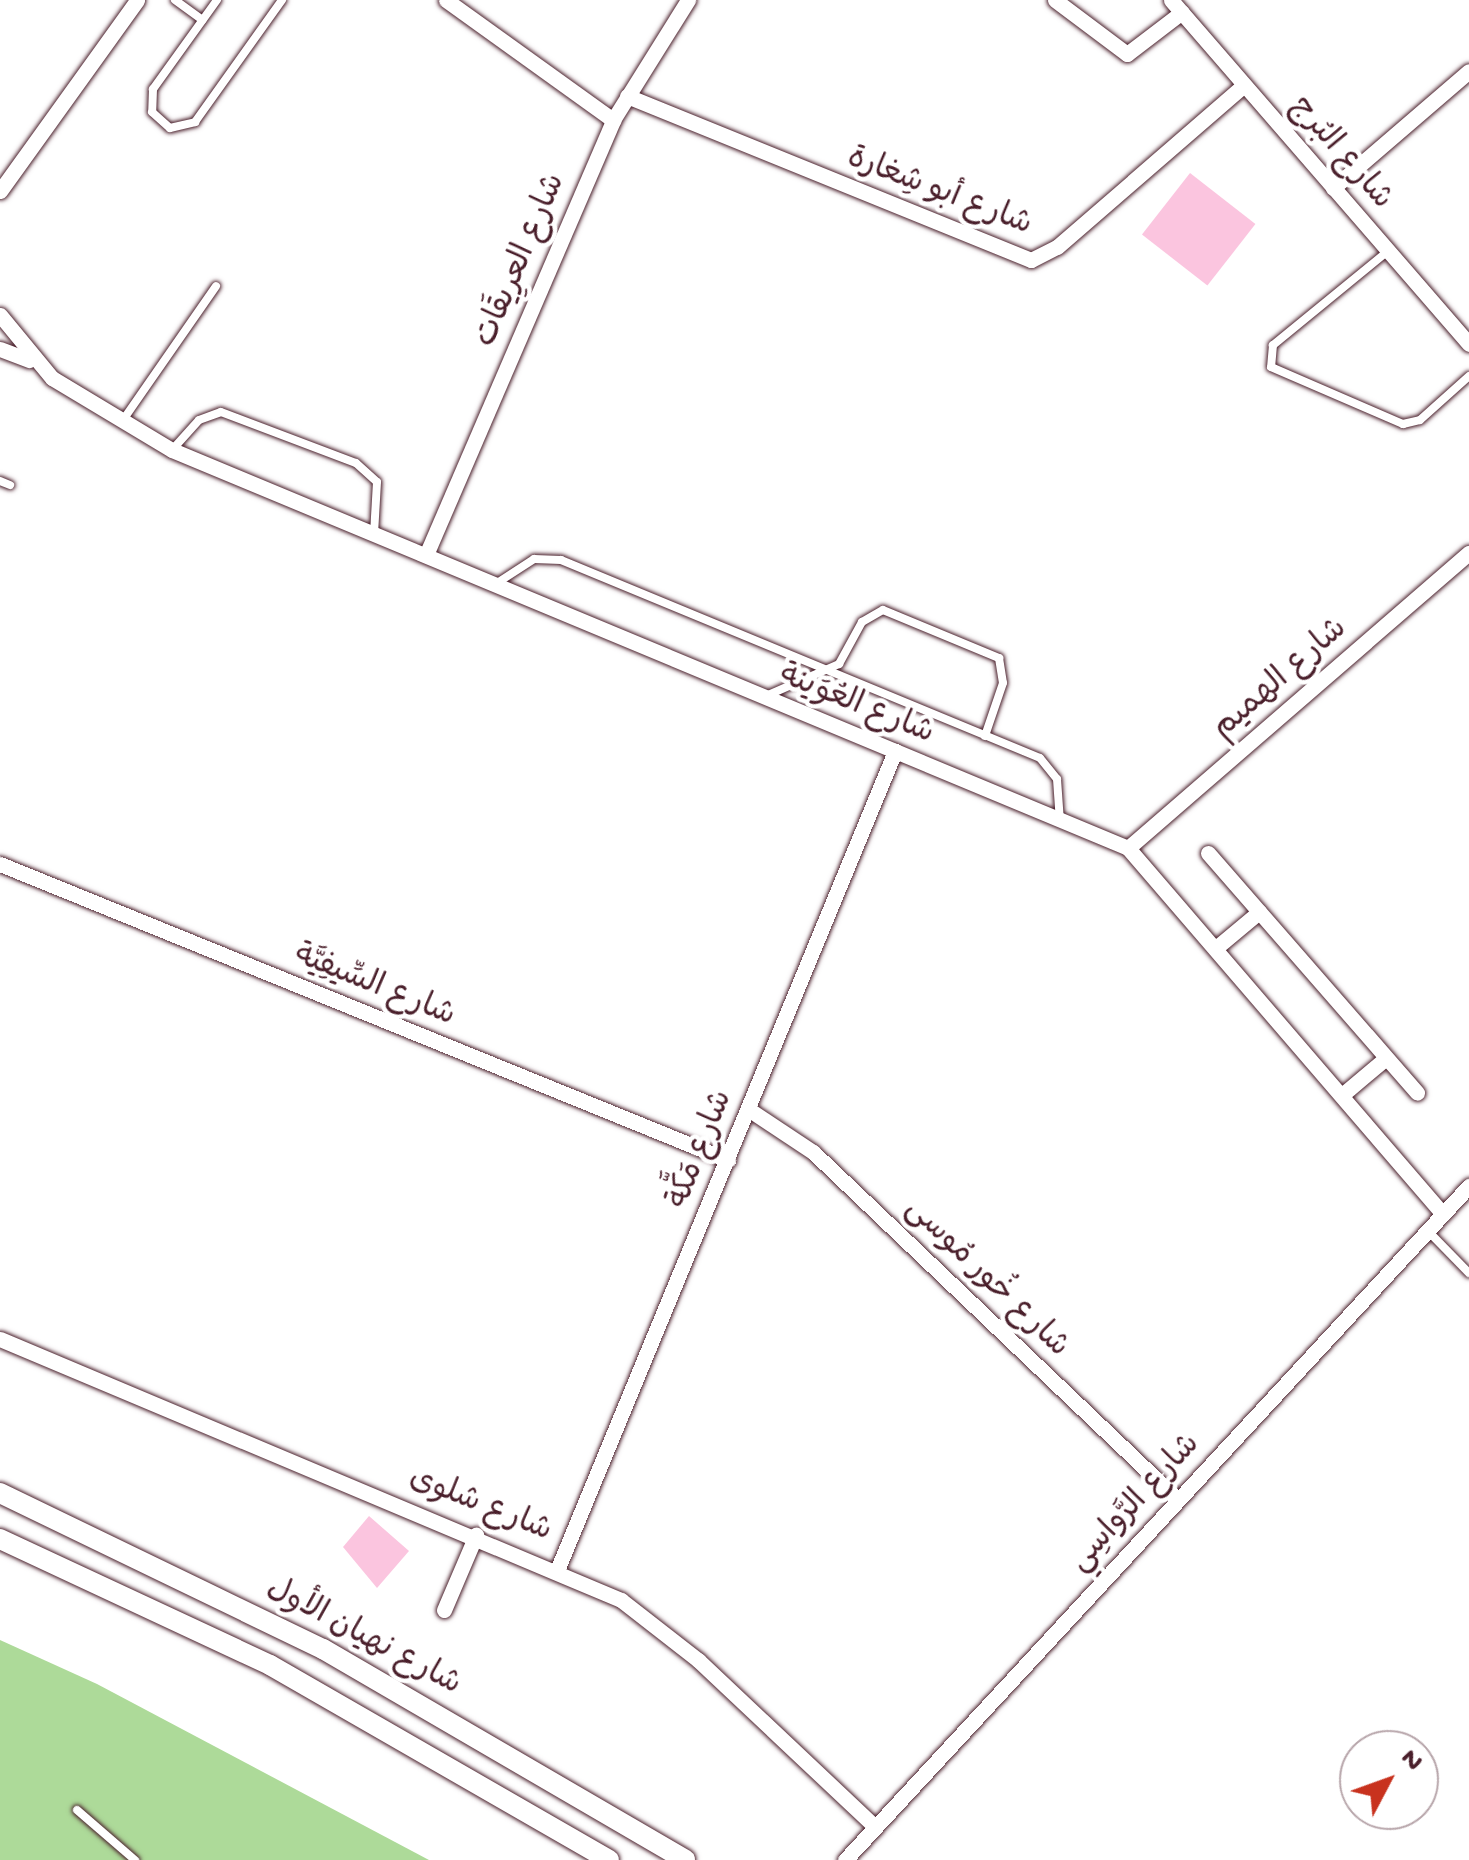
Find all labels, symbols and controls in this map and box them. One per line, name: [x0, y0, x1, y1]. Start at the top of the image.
street label: شارع البُرج: [1280, 89, 1400, 219]
street label: شارع أبو شِغارة: [841, 140, 1037, 246]
street label: شارع العرِيقَات: [468, 169, 576, 353]
street label: شارع الهميم: [1206, 611, 1356, 749]
street label: شارع العُوَينة: [773, 658, 939, 754]
street label: شارع السِّيفِيَّة: [288, 937, 460, 1037]
street label: شارع مَكَّة: [661, 1085, 743, 1215]
street label: شارع خُور مُوسى: [896, 1191, 1076, 1367]
street label: شارع الرَّواسِي: [1062, 1427, 1210, 1581]
street label: شارع شلوى: [403, 1460, 557, 1552]
street label: شارع نهيان الأول: [259, 1571, 467, 1705]
north arrow: [1339, 1730, 1439, 1830]
text: N: [1392, 1744, 1429, 1779]

